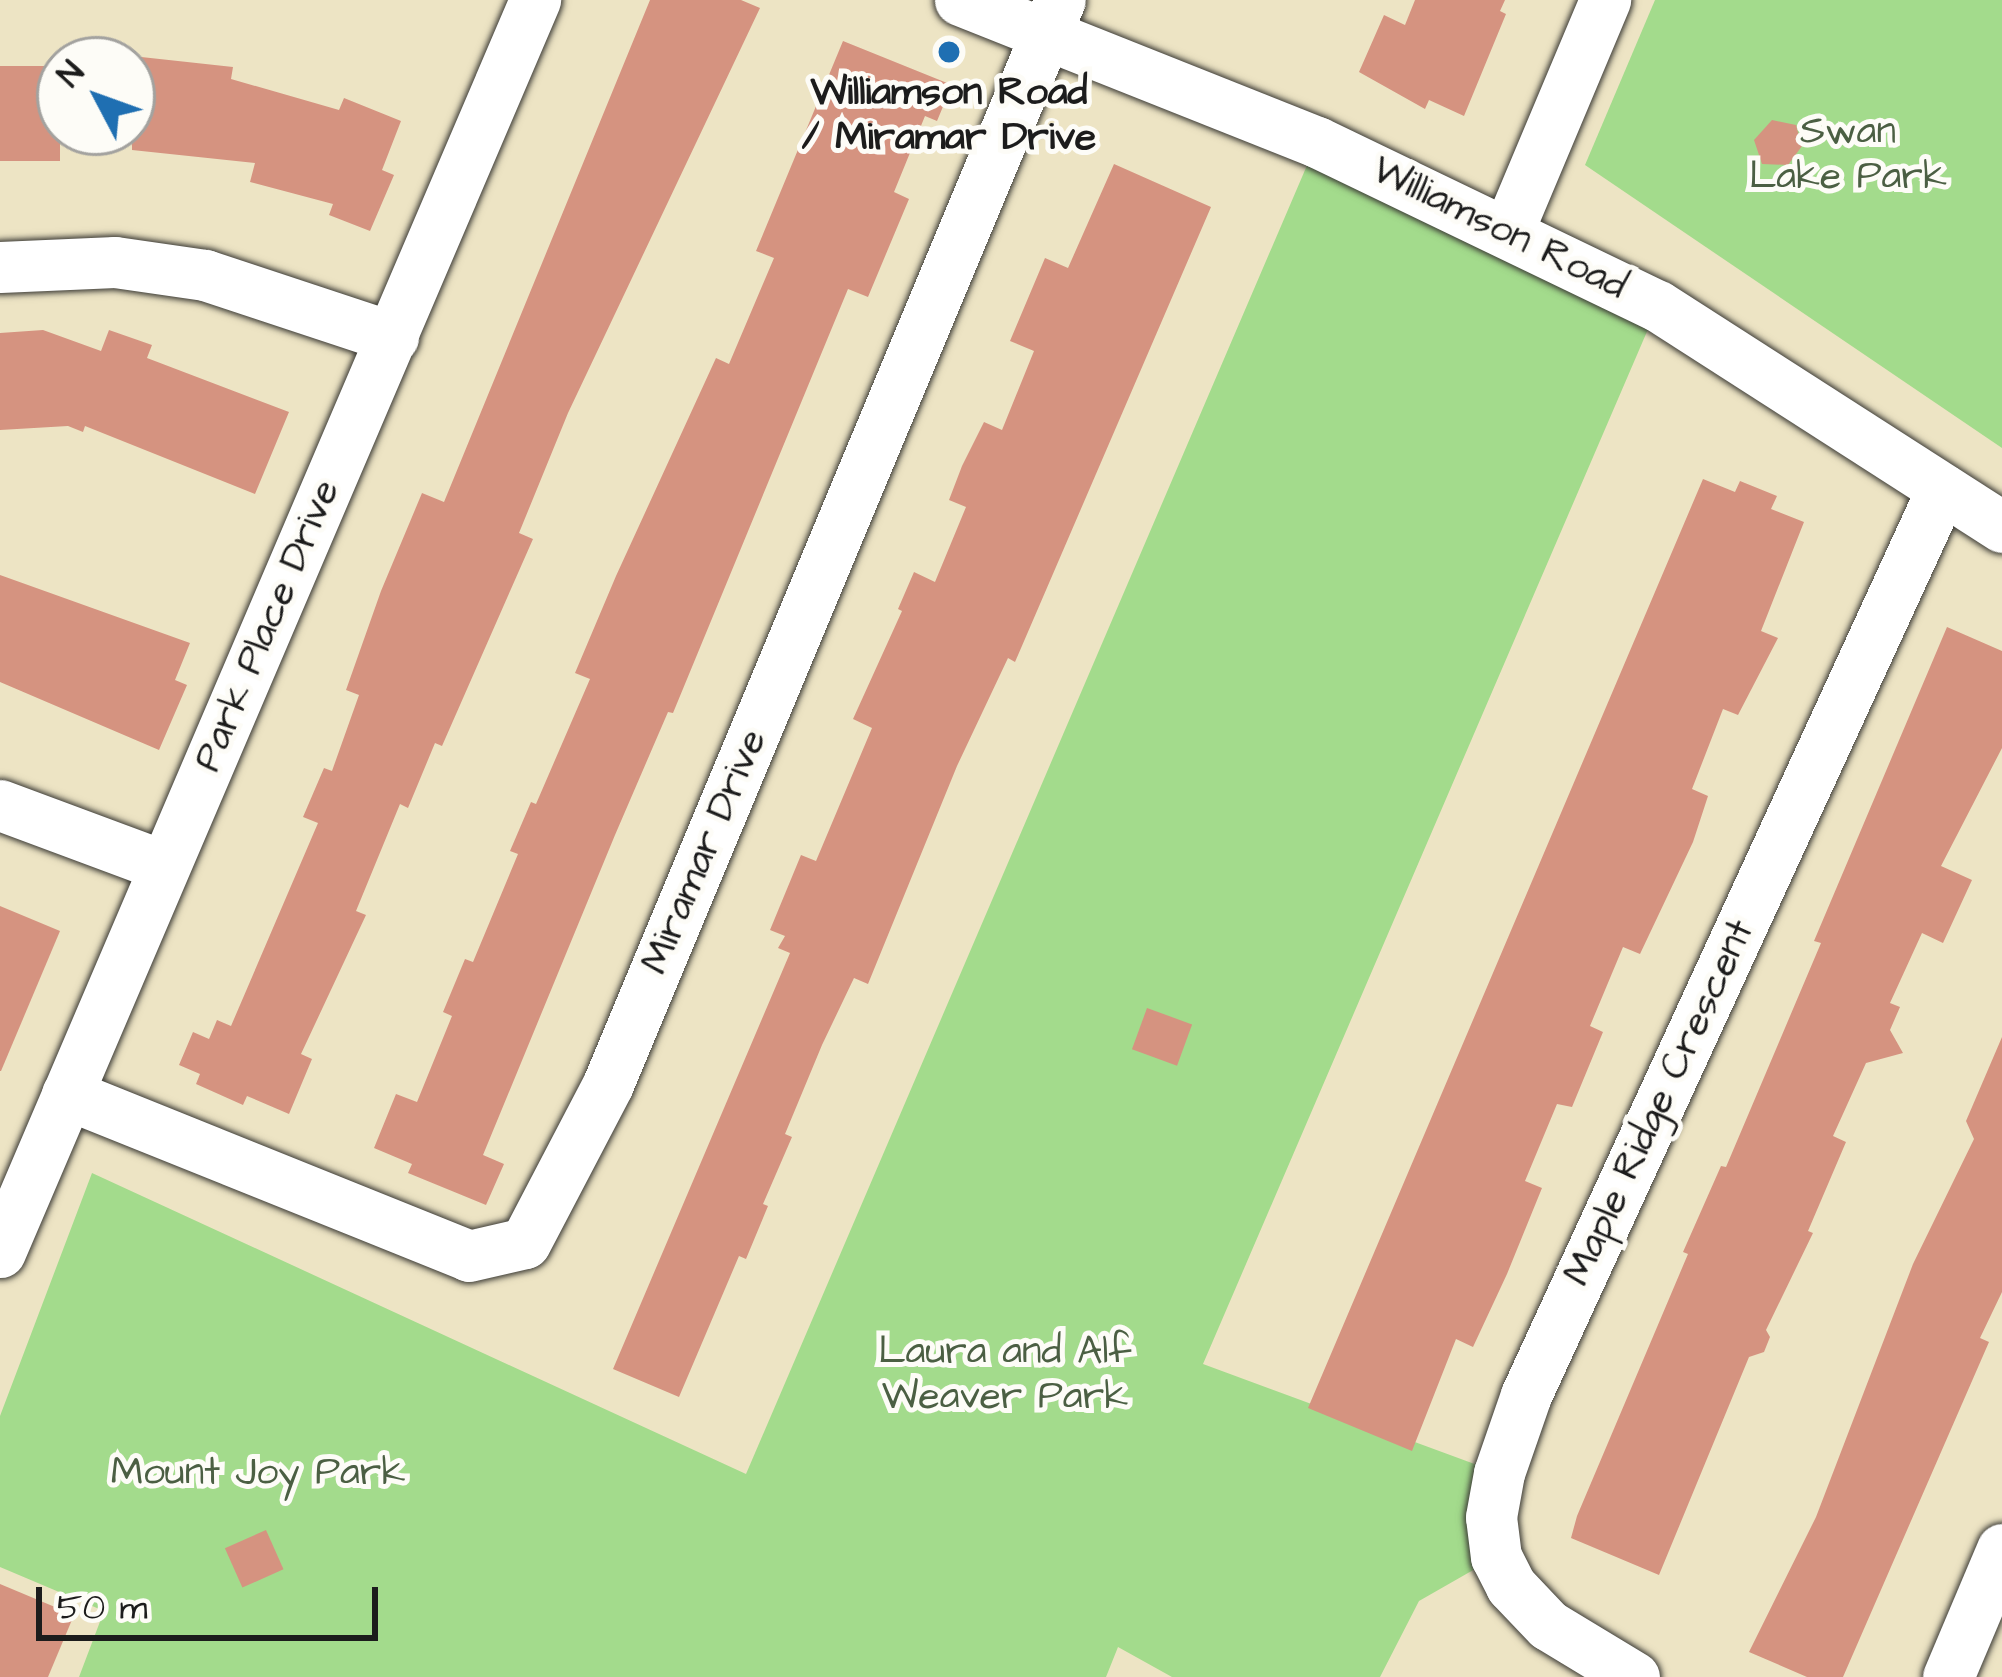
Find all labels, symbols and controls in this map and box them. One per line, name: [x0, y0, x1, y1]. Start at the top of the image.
north arrow: [36, 36, 156, 156]
marker: Williamson Road / Miramar Drive: [936, 39, 962, 65]
text: N: [47, 51, 95, 97]
place label: Williamson Road / Miramar Drive: [802, 71, 1096, 162]
park label: Swan Lake Park: [1749, 110, 1947, 201]
street label: Williamson Road: [1364, 147, 1634, 311]
street label: Park Place Drive: [185, 473, 351, 779]
street label: Miramar Drive: [632, 723, 778, 981]
street label: Maple Ridge Crescent: [1555, 913, 1765, 1293]
park label: Laura and Alf Weaver Park: [879, 1330, 1131, 1421]
park label: Mount Joy Park: [111, 1450, 405, 1496]
scale bar: [42, 1563, 384, 1637]
text: 50 m: [57, 1582, 148, 1633]

